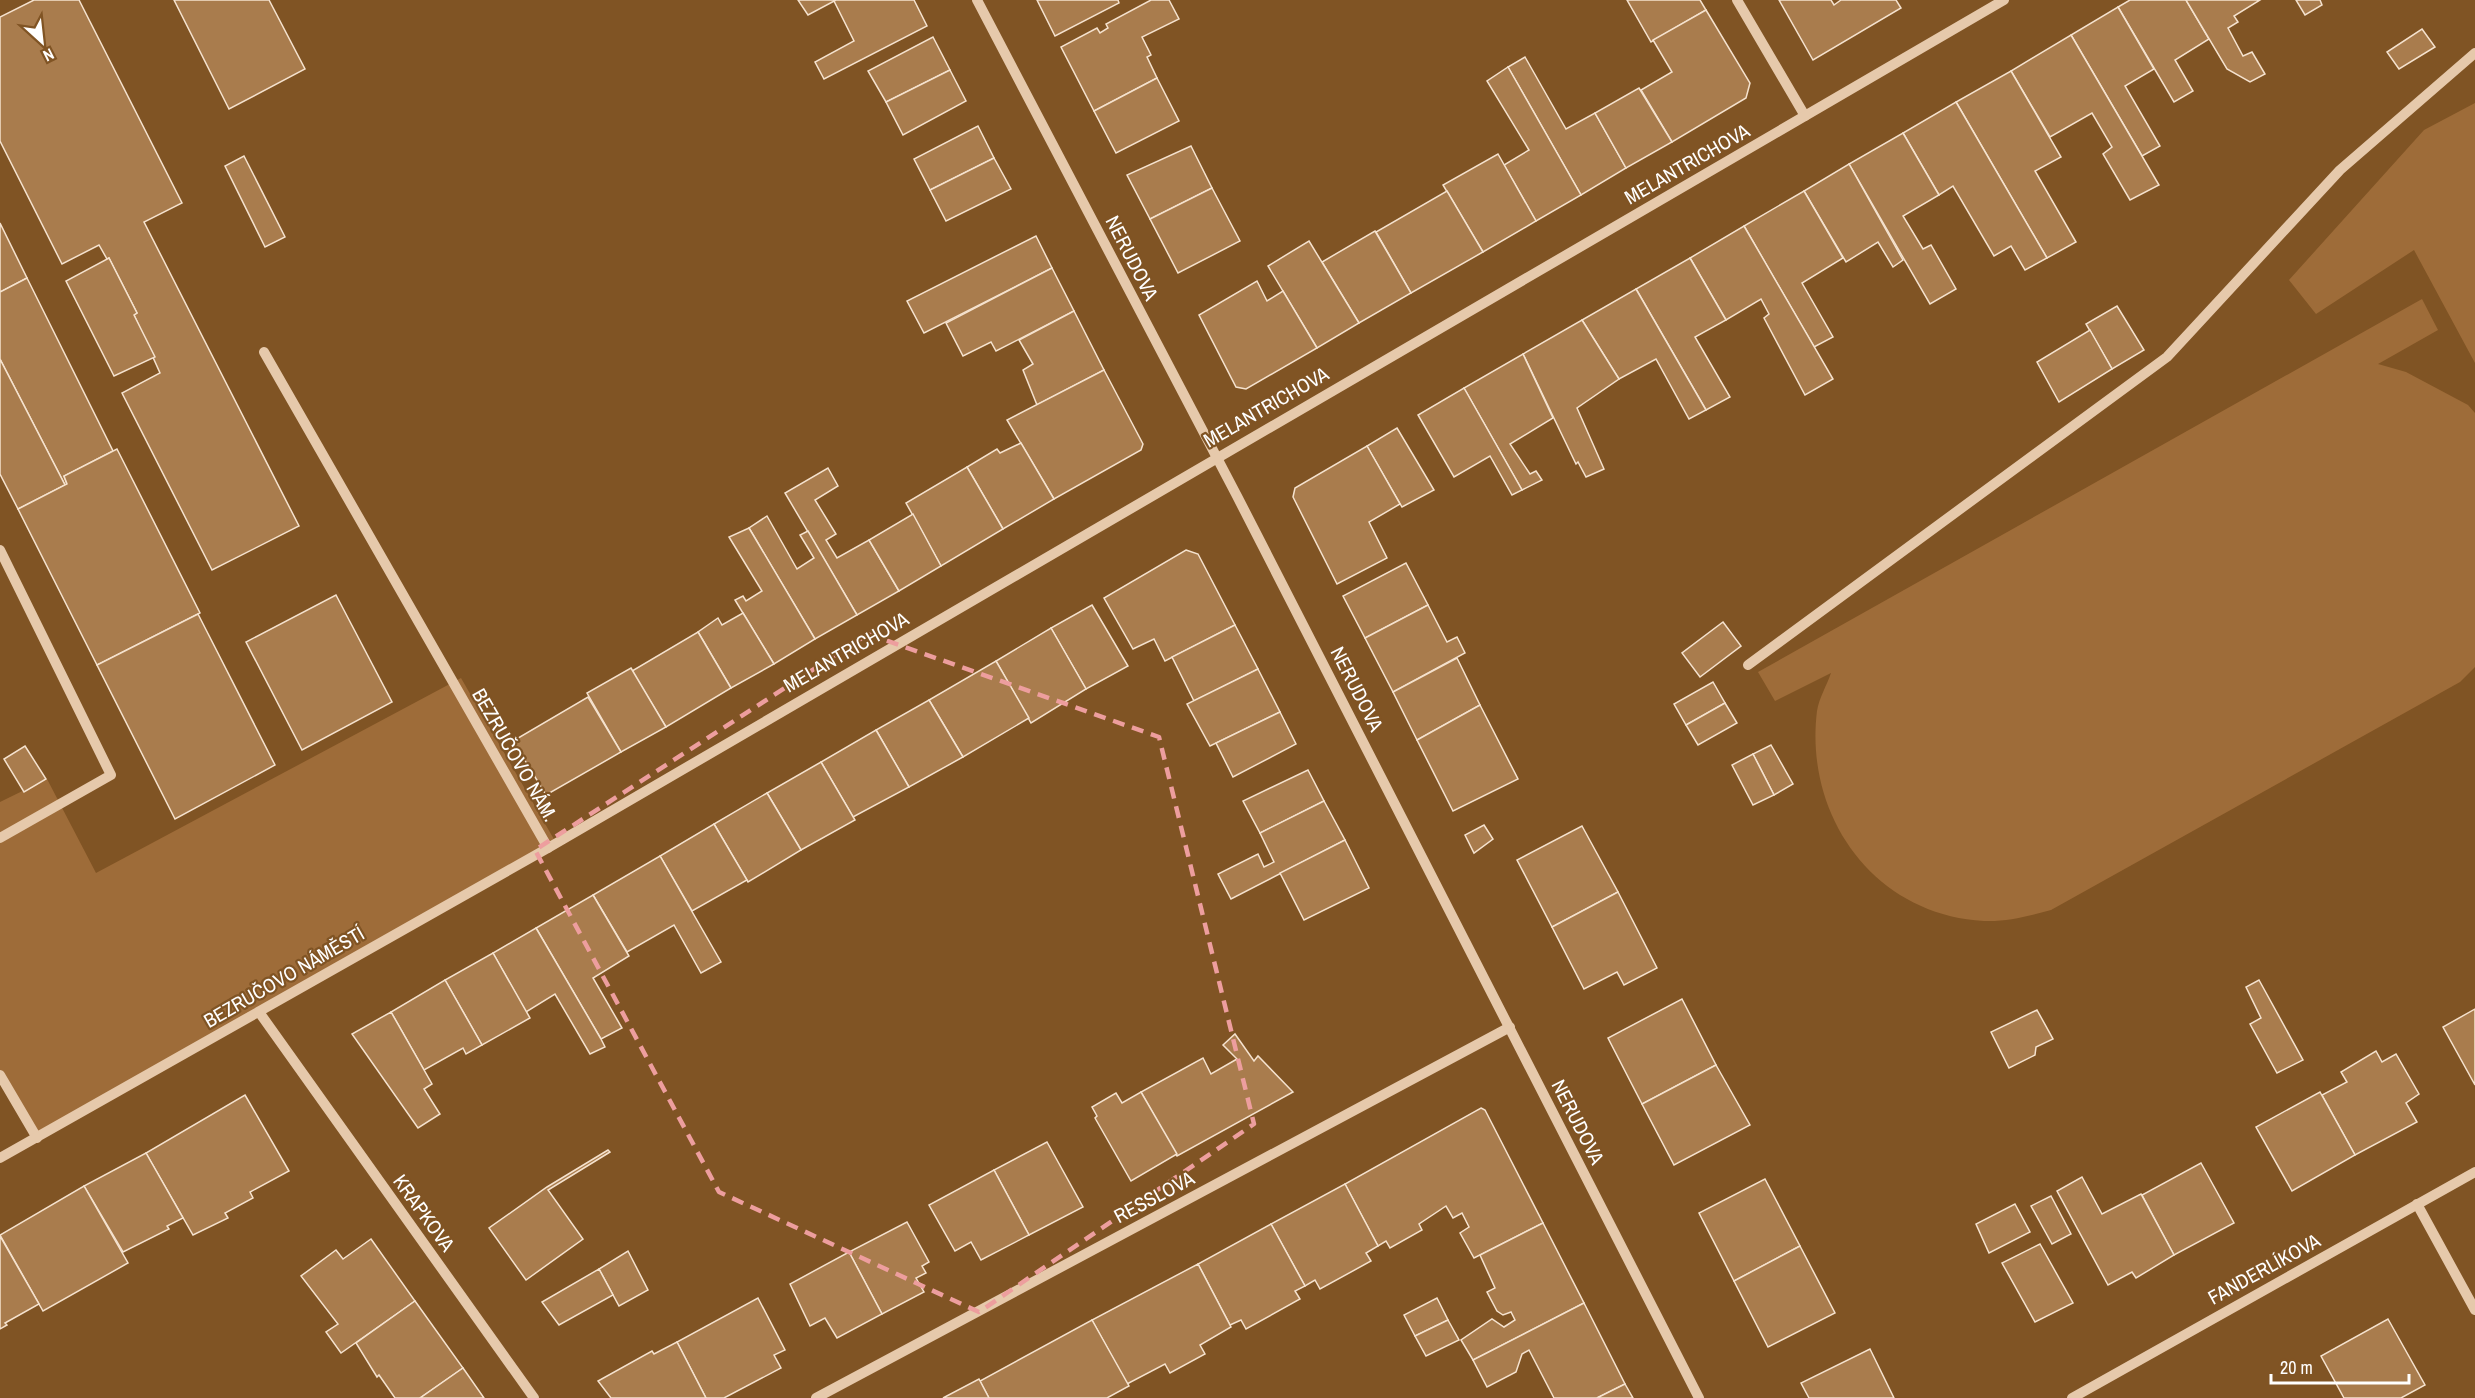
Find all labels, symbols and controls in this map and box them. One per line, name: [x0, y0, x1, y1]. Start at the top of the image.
north arrow: [12, 12, 72, 72]
text: N: [40, 43, 58, 67]
street label: MELANTRICHOVA: [1619, 117, 1754, 210]
street label: NERUDOVA: [1100, 211, 1165, 305]
street label: MELANTRICHOVA: [1198, 360, 1333, 453]
street label: MELANTRICHOVA: [778, 605, 913, 698]
street label: NERUDOVA: [1325, 642, 1390, 736]
street label: BEZRUČOVO NÁM.: [466, 683, 564, 826]
street label: BEZRUČOVO NÁMĚSTÍ: [198, 919, 369, 1034]
street label: NERUDOVA: [1546, 1075, 1611, 1169]
street label: RESSLOVA: [1109, 1164, 1199, 1229]
street label: KRAPKOVA: [387, 1169, 462, 1257]
street label: FANDERLÍKOVA: [2203, 1227, 2325, 1311]
scale bar: [2271, 1347, 2409, 1385]
text: 20 m: [2280, 1355, 2313, 1380]

